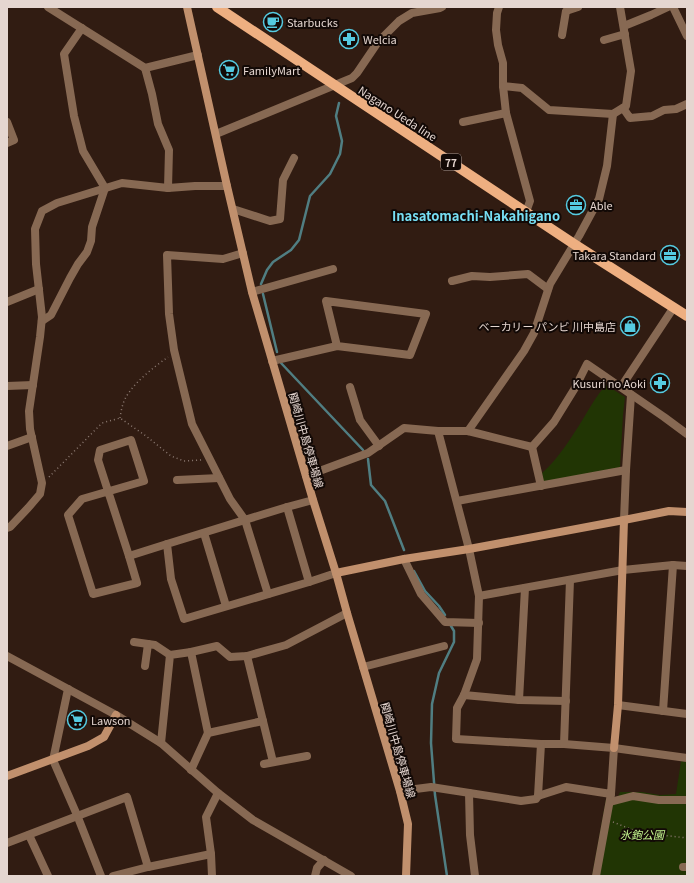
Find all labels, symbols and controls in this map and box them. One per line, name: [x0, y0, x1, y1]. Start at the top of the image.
cafe icon: Starbucks: [262, 11, 284, 33]
place label: Starbucks: [287, 14, 338, 30]
pharmacy icon: Welcia: [338, 28, 360, 50]
place label: Welcia: [363, 31, 397, 47]
supermarket icon: FamilyMart: [218, 59, 240, 81]
place label: FamilyMart: [243, 62, 300, 78]
street label: Nagano Ueda line: [356, 82, 440, 144]
road number: 77: [441, 154, 461, 170]
office icon: Able: [565, 194, 587, 216]
place label: Able: [590, 197, 613, 213]
district label: Inasatomachi-Nakahigano: [392, 206, 560, 225]
office icon: Takara Standard: [659, 244, 681, 266]
place label: Takara Standard: [572, 247, 656, 263]
shop icon: ベーカリー パンビ 川中島店: [619, 315, 641, 337]
place label: ベーカリー パンビ 川中島店: [479, 318, 616, 334]
pharmacy icon: Kusuri no Aoki: [649, 372, 671, 394]
place label: Kusuri no Aoki: [573, 375, 646, 391]
street label: 関崎川中島停車場線: [286, 390, 328, 490]
street label: 関崎川中島停車場線: [378, 700, 420, 800]
supermarket icon: Lawson: [66, 709, 88, 731]
place label: Lawson: [91, 712, 131, 728]
park label: 氷鉋公園: [620, 826, 666, 842]

